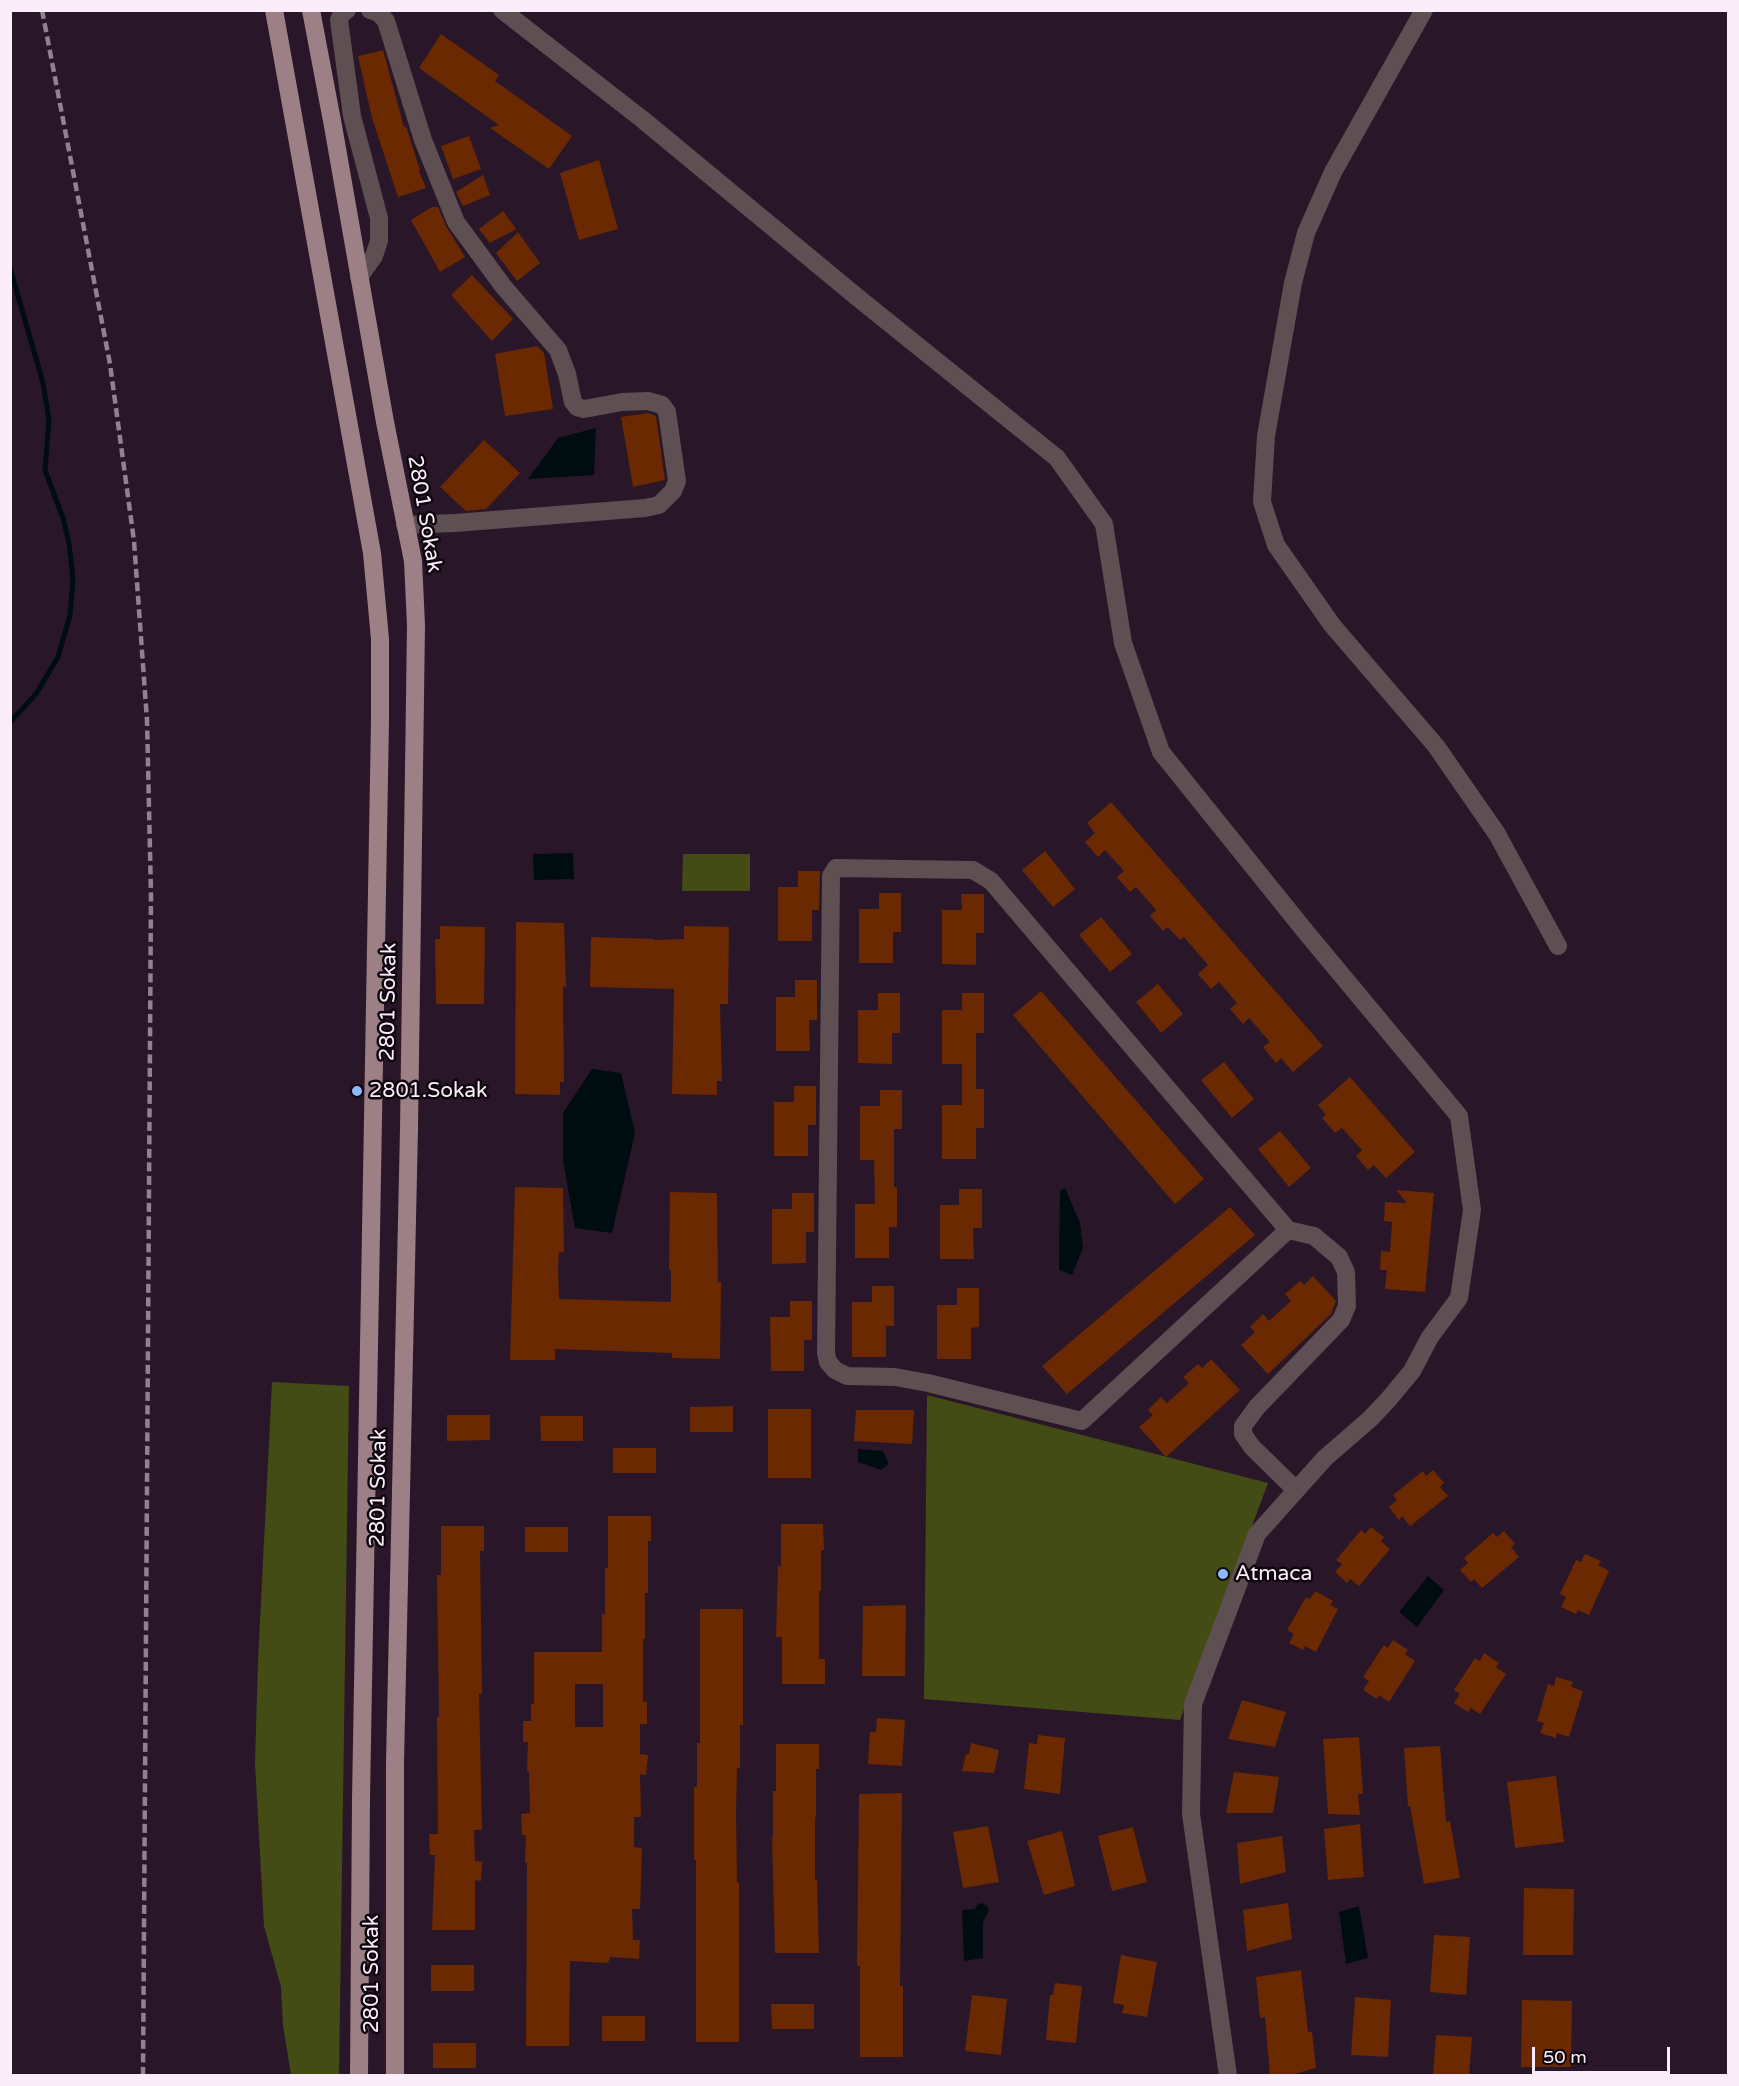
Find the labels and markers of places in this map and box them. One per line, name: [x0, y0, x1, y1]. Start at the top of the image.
place label: 2801.Sokak: [369, 1078, 487, 1104]
marker: 2801.Sokak: [350, 1084, 364, 1098]
place label: Atmaca: [1235, 1561, 1312, 1587]
marker: Atmaca: [1216, 1567, 1230, 1581]

